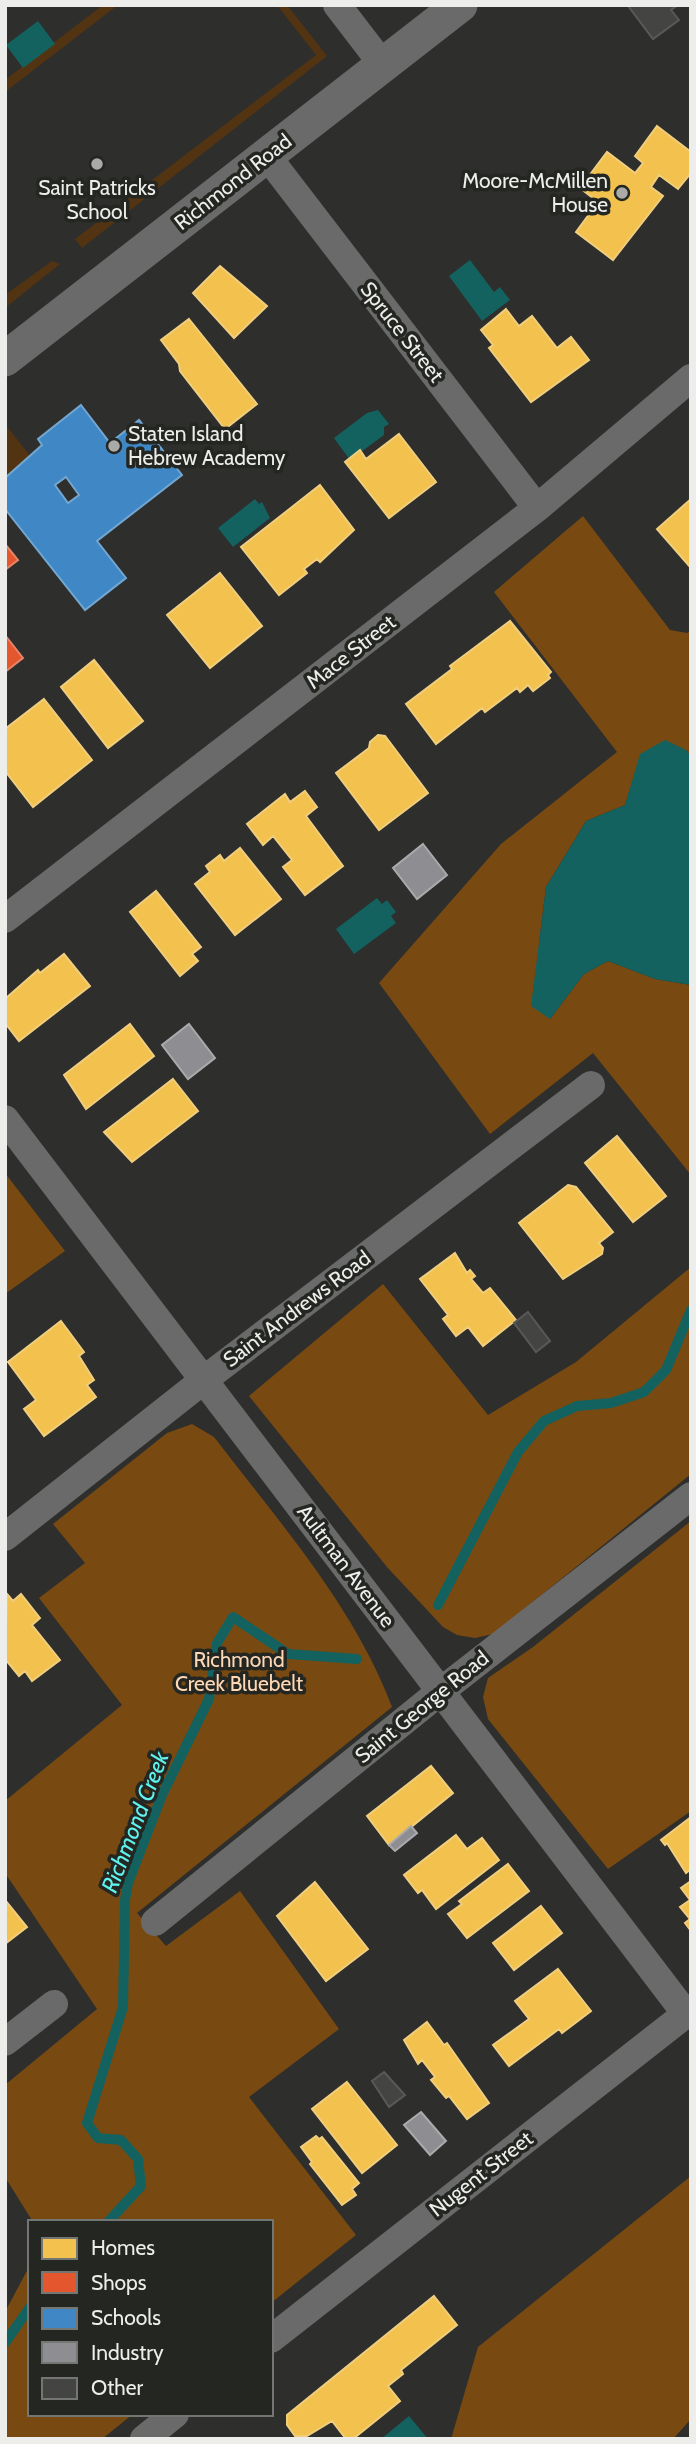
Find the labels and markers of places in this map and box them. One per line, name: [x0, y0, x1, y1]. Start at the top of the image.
marker: Saint Patricks School: [89, 156, 105, 172]
place label: Moore-McMillen House: [462, 168, 608, 217]
place label: Saint Patricks School: [38, 175, 156, 224]
marker: Moore-McMillen House: [614, 185, 630, 201]
place label: Staten Island Hebrew Academy: [128, 421, 286, 470]
marker: Staten Island Hebrew Academy: [106, 438, 122, 454]

